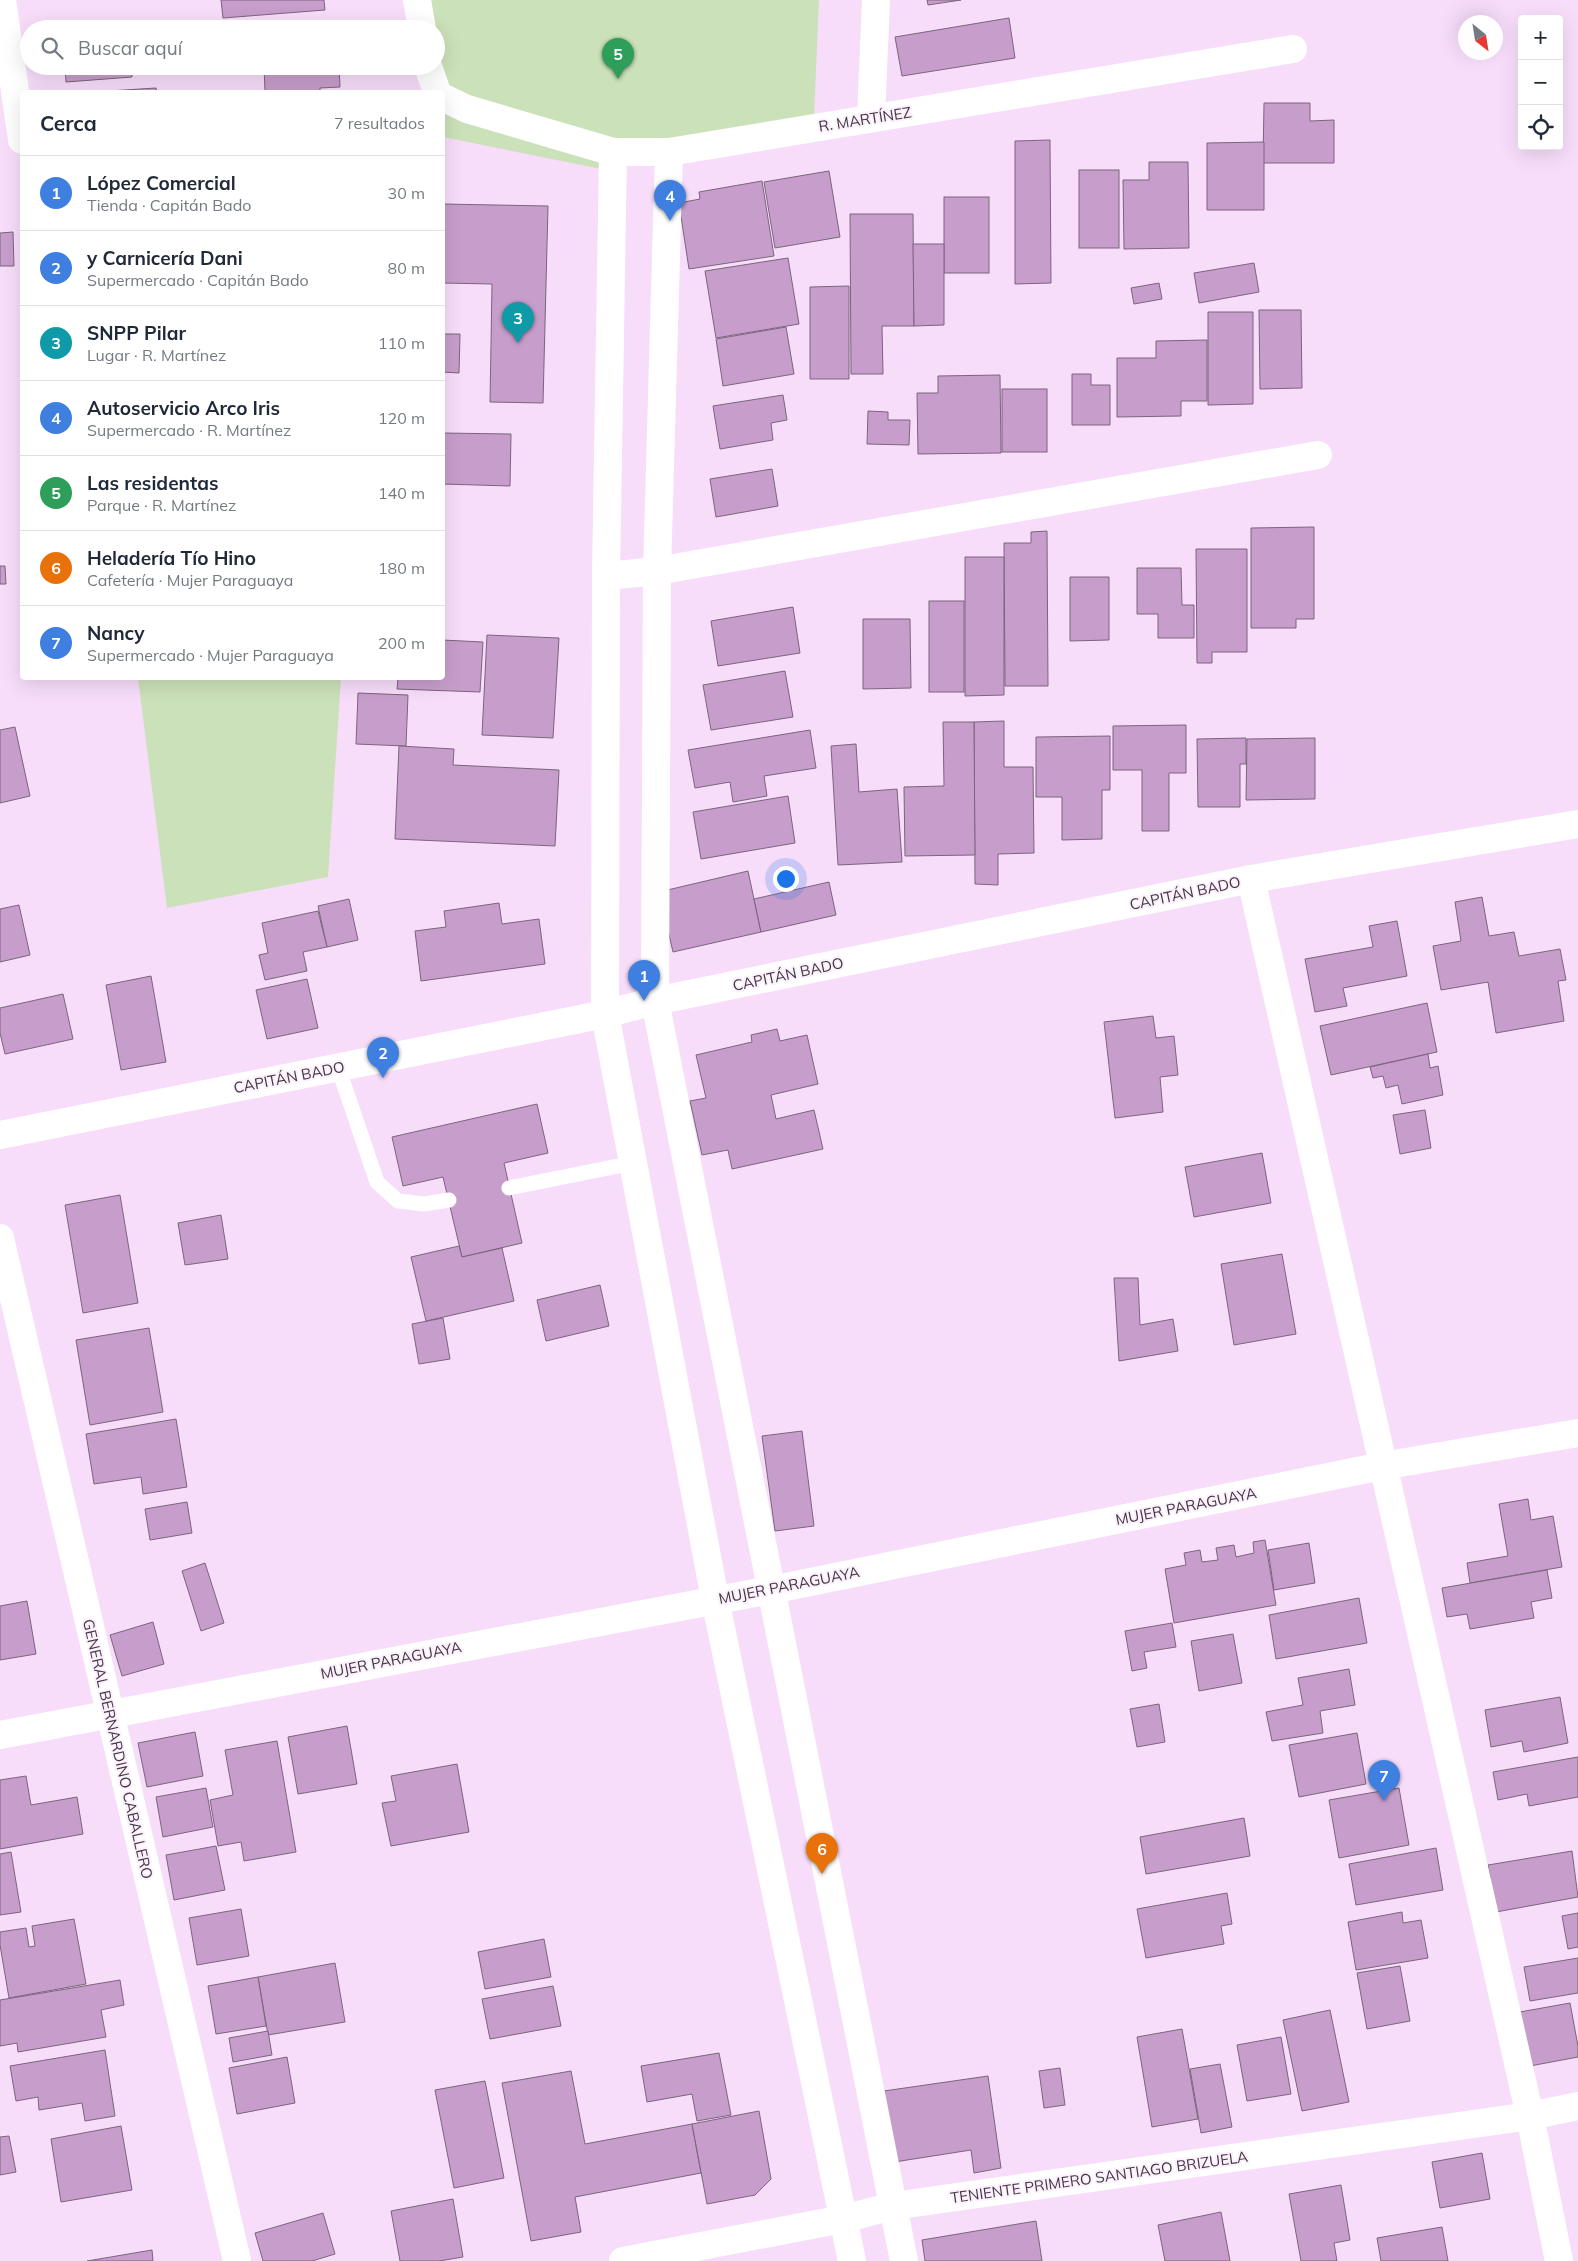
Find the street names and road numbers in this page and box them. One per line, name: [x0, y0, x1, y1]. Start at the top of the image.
street label: R. MARTÍNEZ: [817, 102, 913, 136]
street label: CAPITÁN BADO: [1128, 872, 1242, 914]
street label: CAPITÁN BADO: [731, 953, 845, 995]
street label: CAPITÁN BADO: [232, 1057, 346, 1097]
street label: MUJER PARAGUAYA: [1114, 1483, 1258, 1529]
street label: MUJER PARAGUAYA: [717, 1562, 861, 1608]
street label: GENERAL BERNARDINO CABALLERO: [79, 1617, 157, 1881]
street label: MUJER PARAGUAYA: [319, 1637, 463, 1683]
street label: TENIENTE PRIMERO SANTIAGO BRIZUELA: [949, 2147, 1249, 2207]

